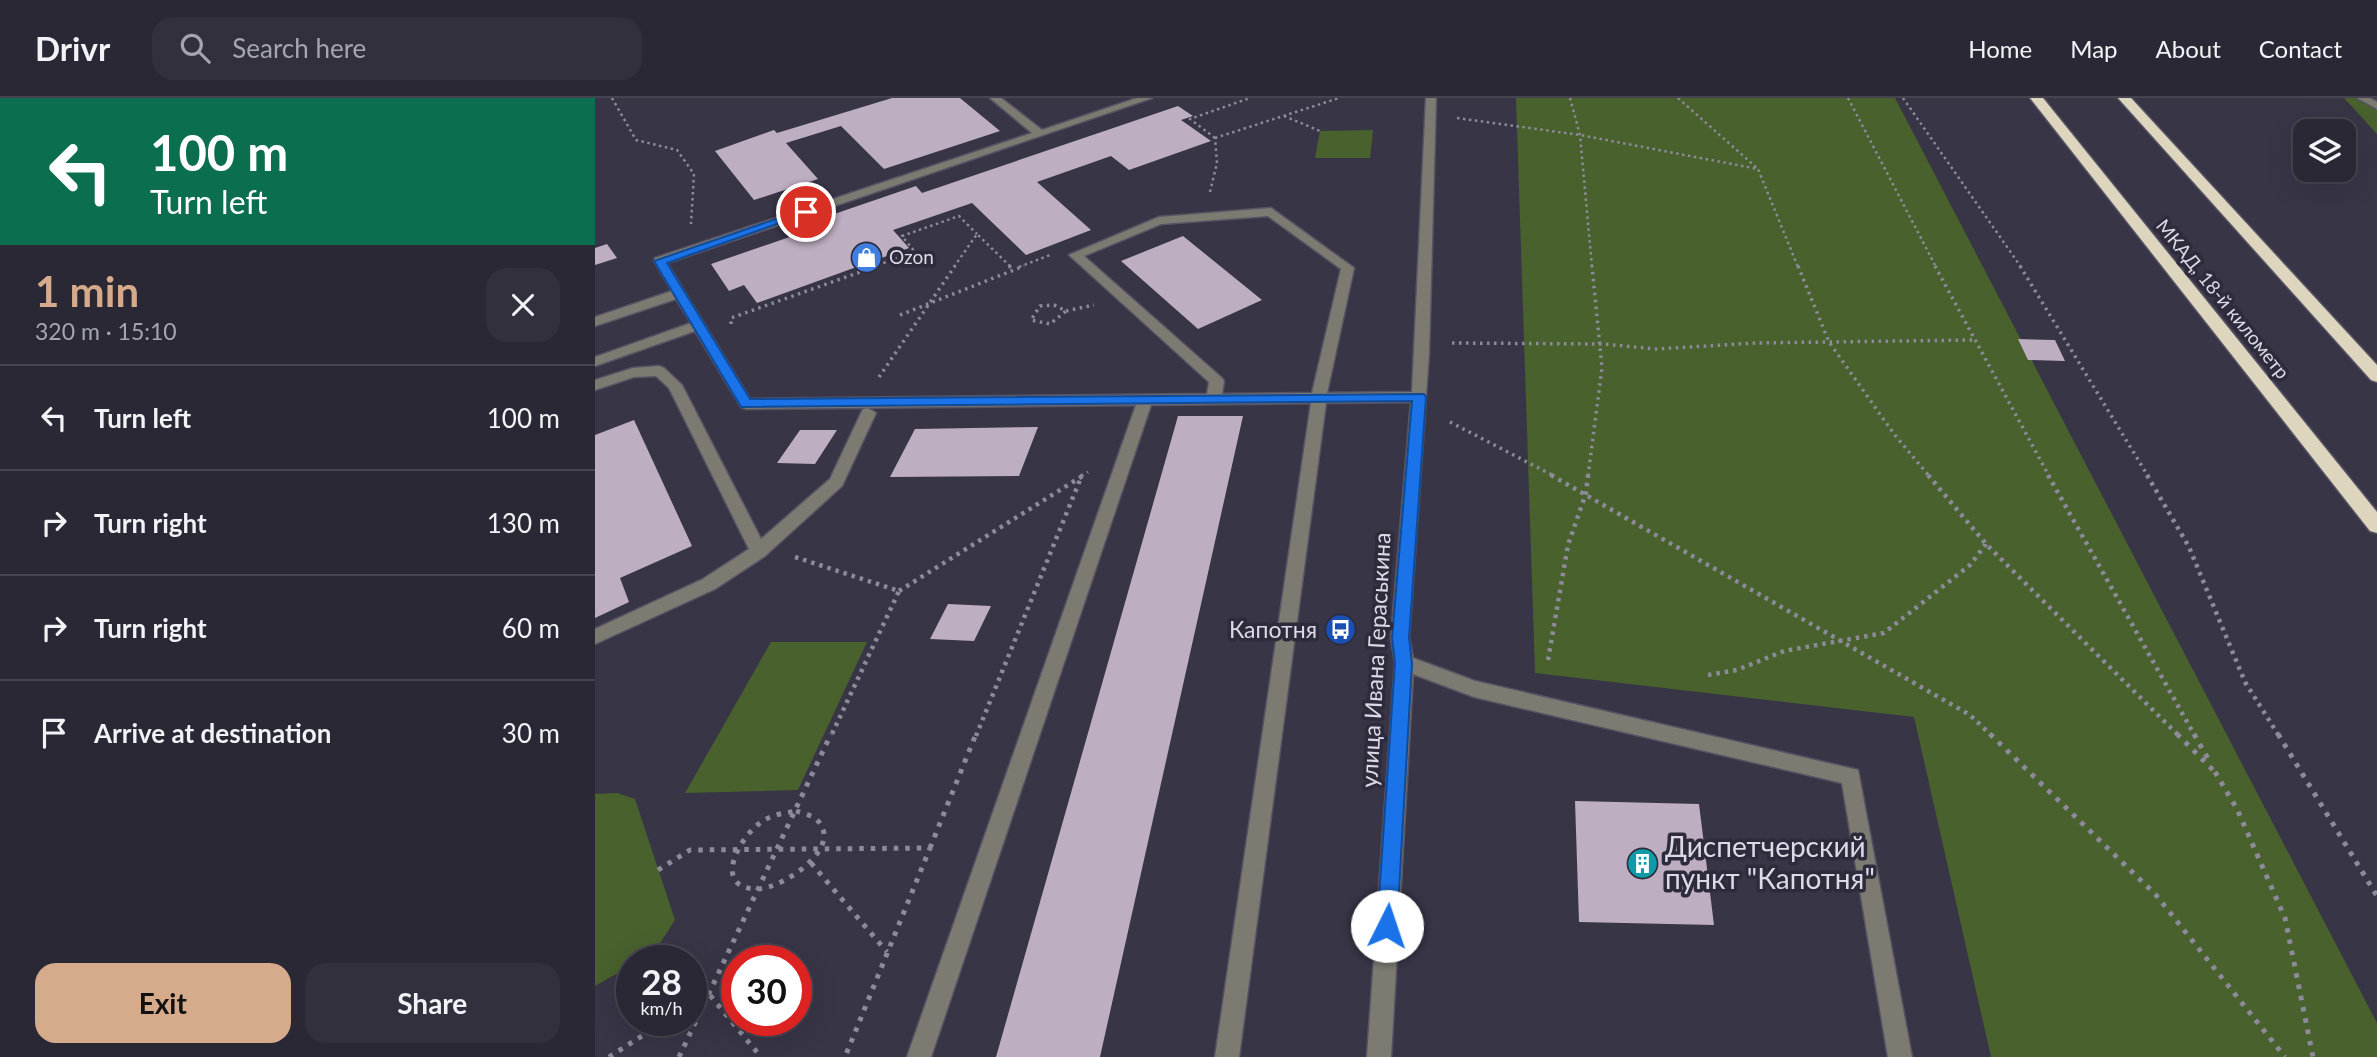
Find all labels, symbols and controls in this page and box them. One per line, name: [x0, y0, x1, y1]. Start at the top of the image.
search box: [152, 17, 642, 80]
text: Drivr: [35, 28, 110, 68]
icon: search: [176, 29, 214, 67]
text: Search here: [232, 32, 366, 64]
text: Home: [1968, 34, 2032, 63]
text: Map: [2070, 34, 2118, 63]
text: About: [2156, 34, 2221, 63]
text: Contact: [2259, 34, 2342, 63]
map controls: [2293, 119, 2356, 182]
button: layers: [2293, 119, 2356, 182]
text: 100 m: [150, 123, 288, 181]
icon: left: [35, 126, 126, 217]
text: Turn left: [150, 182, 267, 221]
pin: [776, 182, 836, 242]
icon: arrive: [787, 193, 825, 231]
street label: МКАД, 18-й километр: [2152, 214, 2295, 383]
shop icon: Ozon: [849, 240, 883, 274]
place label: Ozon: [889, 245, 934, 268]
text: 1 min: [35, 266, 139, 316]
button: close: [486, 268, 560, 342]
text: 320 m · 15:10: [35, 317, 177, 345]
icon: left: [35, 399, 73, 437]
text: Turn left: [94, 402, 191, 434]
text: 100 m: [487, 402, 560, 434]
icon: right: [35, 504, 73, 542]
text: Turn right: [94, 507, 207, 539]
text: 130 m: [487, 507, 560, 539]
street label: улица Ивана Гераськина: [1354, 532, 1396, 788]
icon: right: [35, 609, 73, 647]
text: Turn right: [94, 612, 207, 644]
text: 60 m: [502, 612, 560, 644]
bus stop icon: Капотня: [1323, 613, 1357, 647]
place label: Капотня: [1229, 615, 1317, 643]
icon: arrive: [35, 714, 73, 752]
text: Arrive at destination: [94, 717, 331, 749]
text: 30 m: [502, 717, 560, 749]
place label: Диспетчерский пункт "Капотня": [1665, 829, 1875, 895]
building icon: Диспетчерский пункт "Капотня": [1625, 846, 1659, 880]
position arrow: [1350, 889, 1424, 963]
speed limit sign: 30: [721, 945, 812, 1036]
text: 28: [641, 960, 682, 1002]
button: Exit: [35, 963, 291, 1043]
button: Share: [305, 963, 560, 1043]
text: km/h: [640, 997, 683, 1019]

